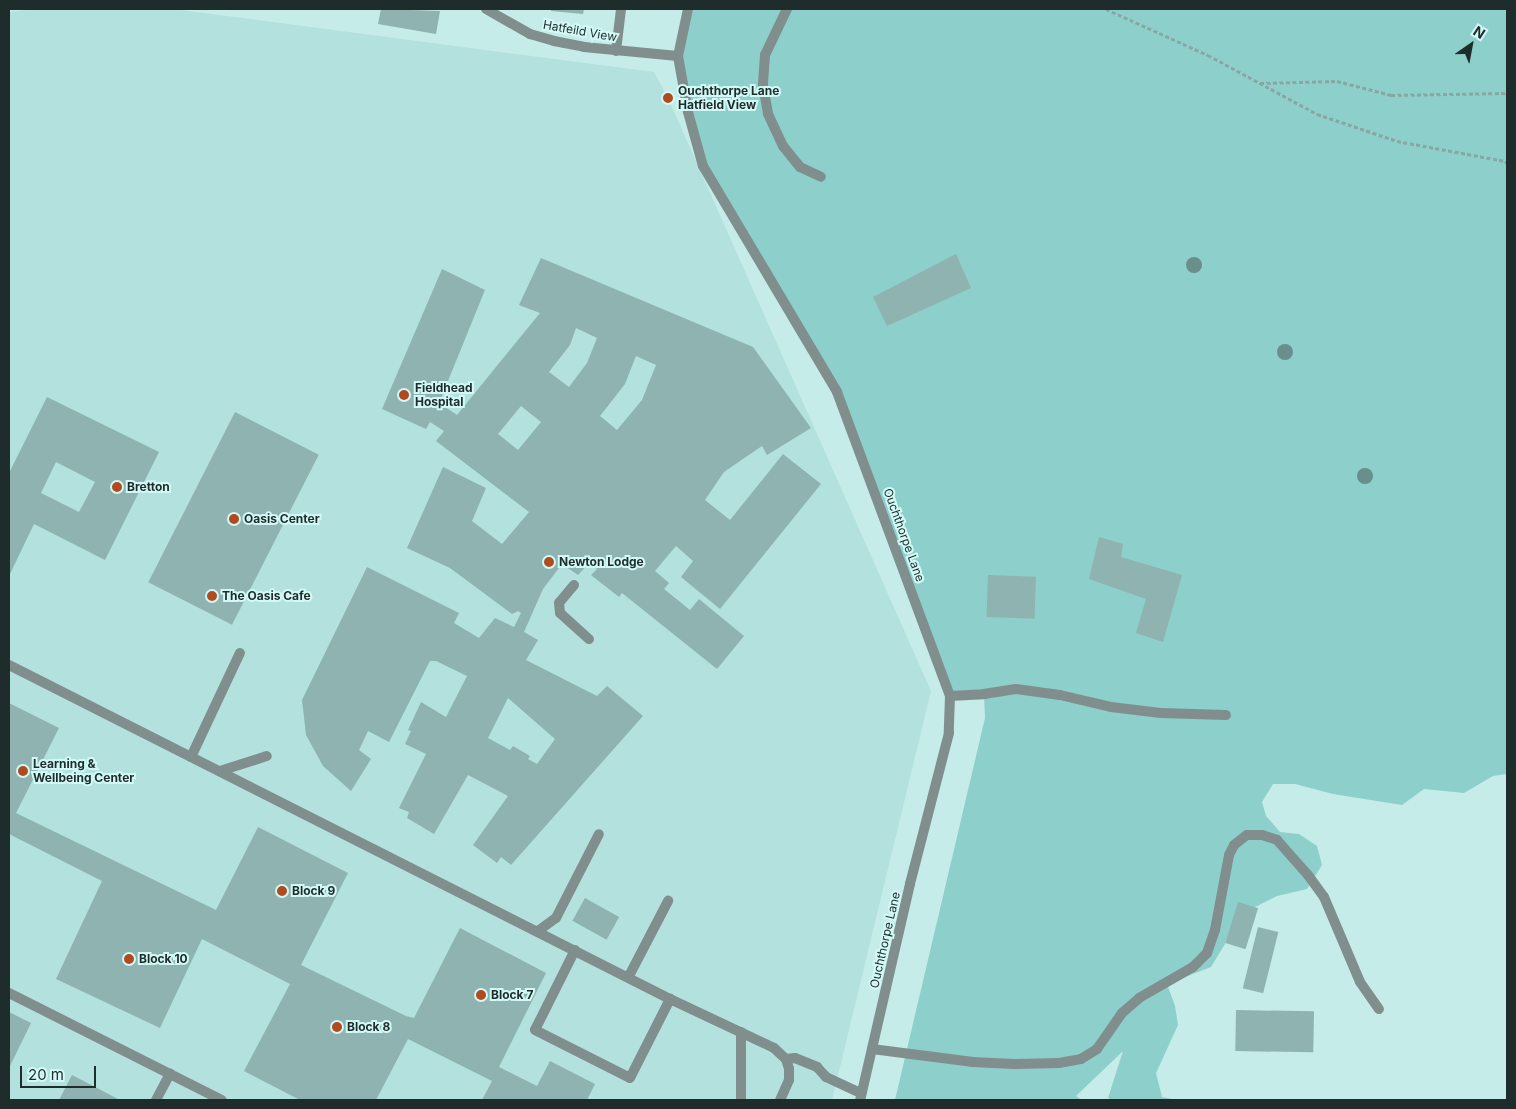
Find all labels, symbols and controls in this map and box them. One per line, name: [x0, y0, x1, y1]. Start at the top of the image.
street label: Hatfeild View: [542, 17, 618, 45]
north arrow: [1446, 20, 1496, 70]
text: N: [1470, 22, 1489, 42]
place label: Ouchthorpe Lane Hatfield View: [678, 84, 779, 112]
marker: Ouchthorpe Lane Hatfield View: [662, 92, 674, 104]
place label: Fieldhead Hospital: [415, 381, 473, 409]
marker: Fieldhead Hospital: [397, 388, 411, 402]
place label: Bretton: [127, 480, 170, 494]
marker: Bretton: [111, 481, 123, 493]
street label: Ouchthorpe Lane: [880, 486, 928, 584]
place label: Oasis Center: [244, 512, 320, 526]
marker: Oasis Center: [228, 513, 240, 525]
place label: Newton Lodge: [559, 555, 644, 569]
marker: Newton Lodge: [543, 556, 555, 568]
place label: The Oasis Cafe: [222, 589, 311, 603]
marker: The Oasis Cafe: [206, 590, 218, 602]
place label: Learning & Wellbeing Center: [33, 757, 134, 785]
marker: Learning & Wellbeing Center: [17, 765, 29, 777]
place label: Block 9: [292, 884, 335, 898]
marker: Block 9: [276, 885, 288, 897]
street label: Ouchthorpe Lane: [867, 890, 903, 990]
place label: Block 10: [139, 952, 188, 966]
marker: Block 10: [123, 953, 135, 965]
place label: Block 7: [491, 988, 533, 1002]
marker: Block 7: [475, 989, 487, 1001]
place label: Block 8: [347, 1020, 390, 1034]
marker: Block 8: [331, 1021, 343, 1033]
scale bar: [22, 1056, 99, 1088]
text: 20 m: [28, 1065, 64, 1084]

